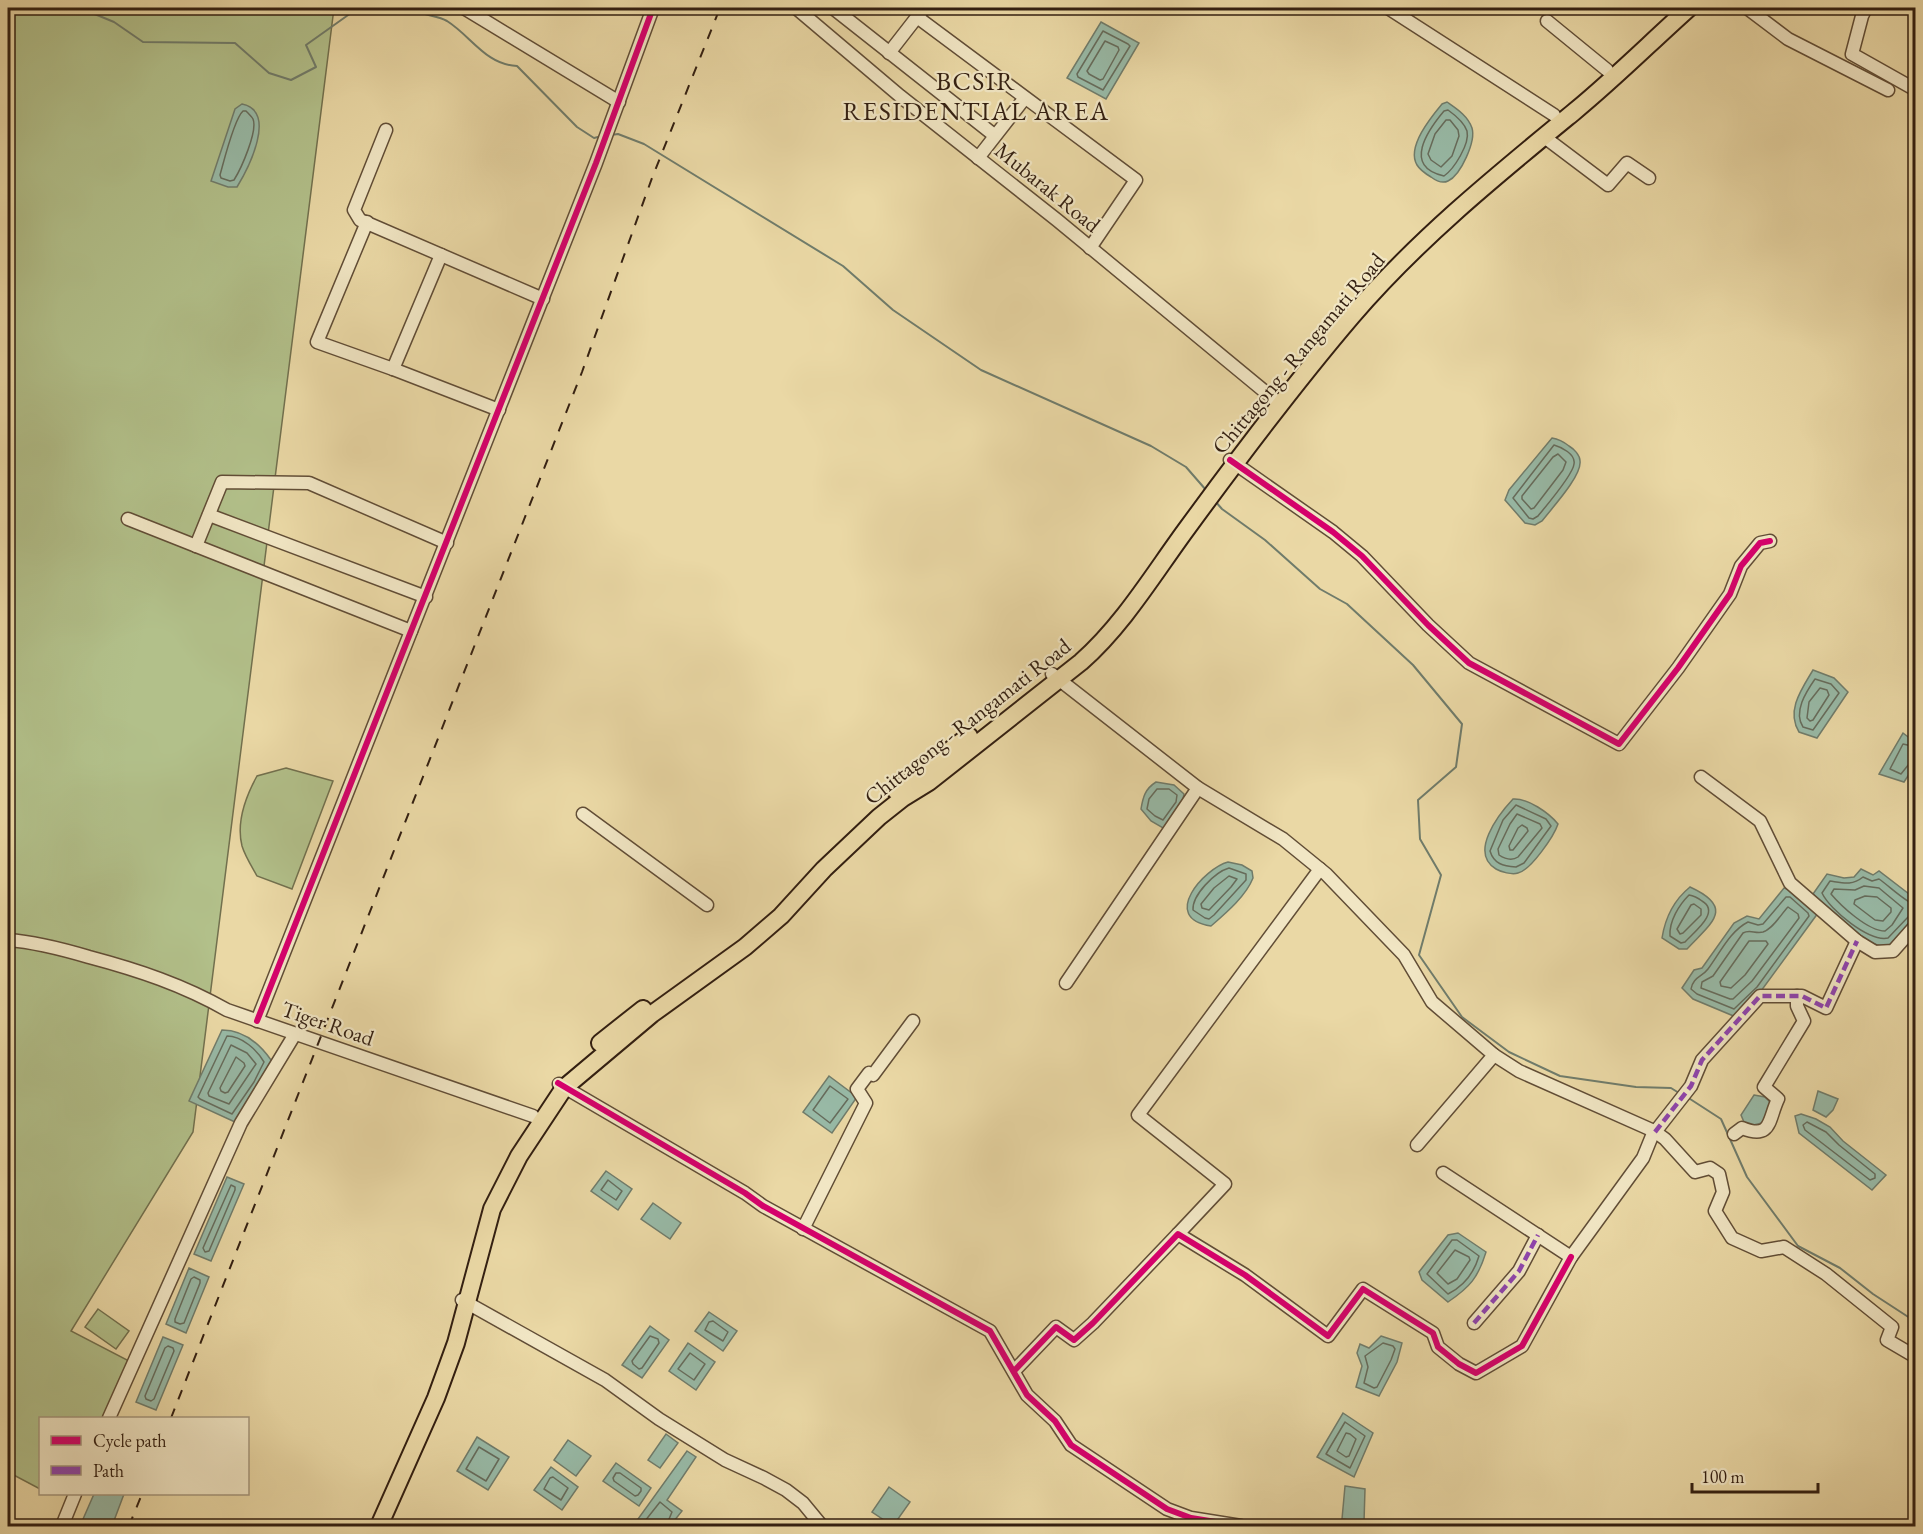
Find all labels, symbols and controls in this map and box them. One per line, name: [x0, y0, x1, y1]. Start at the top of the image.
district label: BCSIR RESIDENTIAL AREA: [843, 64, 1109, 128]
street label: Mubarak Road: [989, 136, 1107, 239]
street label: Chittagong - Rangamati Road: [1205, 246, 1392, 460]
street label: Chittagong - Rangamati Road: [858, 631, 1077, 811]
street label: Tiger Road: [278, 994, 379, 1053]
legend: [39, 1417, 249, 1495]
text: Cycle path: [93, 1429, 167, 1452]
scale bar: [1692, 1456, 1818, 1494]
text: Path: [93, 1459, 124, 1482]
text: 100 m: [1701, 1465, 1745, 1488]

